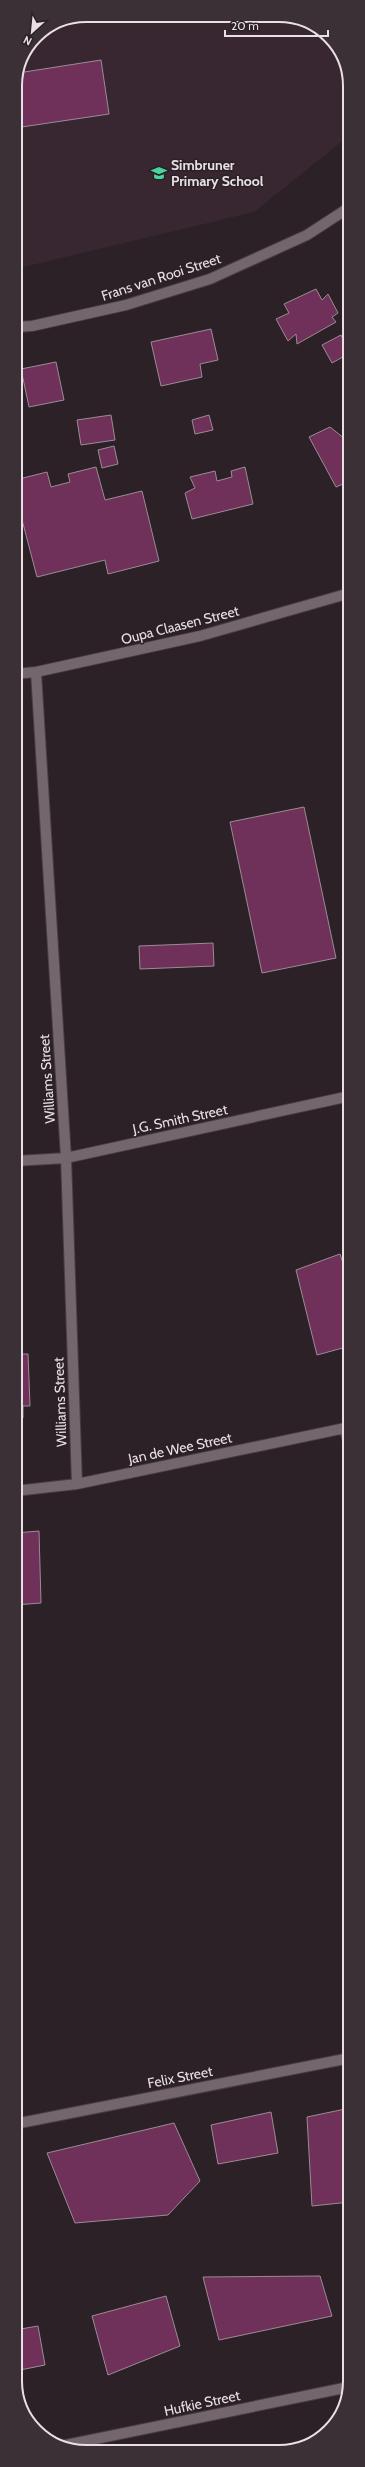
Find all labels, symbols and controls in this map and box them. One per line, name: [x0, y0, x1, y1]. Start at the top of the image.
north arrow: [12, 12, 52, 52]
scale bar: [225, 12, 328, 38]
text: 20 m: [231, 18, 259, 33]
text: N: [21, 33, 34, 49]
place label: Simbruner Primary School: [171, 156, 264, 190]
school or university icon: Simbruner Primary School: [150, 164, 168, 182]
street label: Frans van Rooi Street: [99, 249, 223, 305]
street label: Oupa Claasen Street: [119, 602, 241, 648]
street label: Williams Street: [35, 1033, 59, 1124]
street label: J.G. Smith Street: [130, 1100, 229, 1138]
street label: Williams Street: [49, 1357, 71, 1447]
street label: Jan de Wee Street: [126, 1428, 234, 1468]
street label: Felix Street: [146, 2062, 214, 2092]
street label: Hufkie Street: [162, 2386, 242, 2420]

